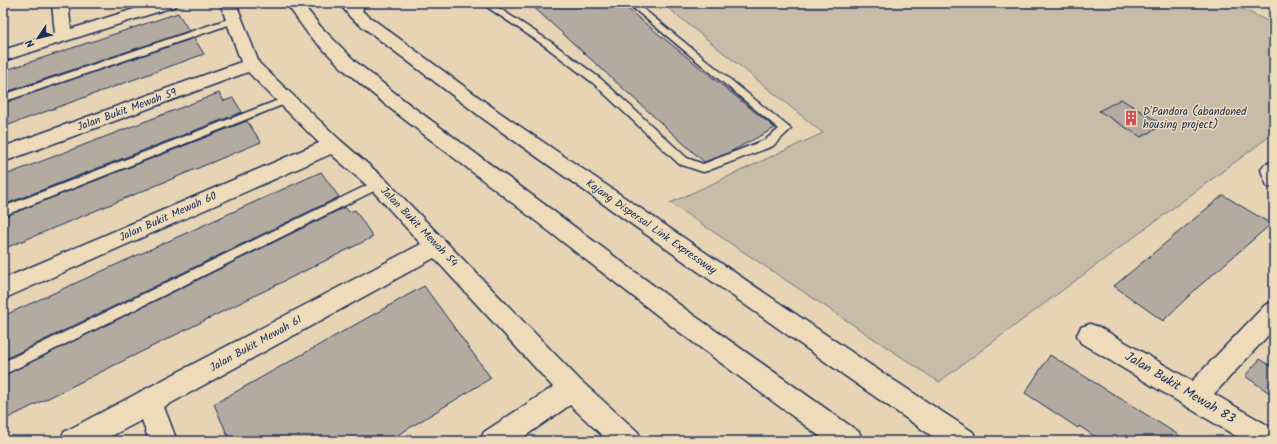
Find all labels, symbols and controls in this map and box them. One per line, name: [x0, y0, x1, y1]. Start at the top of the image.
north arrow: [18, 18, 58, 58]
text: N: [21, 35, 40, 51]
street label: Jalan Bukit Mewah 59: [75, 83, 180, 136]
place label: D'Pandora (abandoned housing project): [1143, 103, 1247, 134]
building icon: D'Pandora (abandoned housing project): [1122, 109, 1140, 127]
street label: Kajang Dispersal Link Expressway: [582, 175, 721, 280]
street label: Jalan Bukit Mewah 54: [376, 183, 462, 271]
street label: Jalan Bukit Mewah 60: [116, 187, 220, 247]
street label: Jalan Bukit Mewah 61: [206, 311, 306, 377]
street label: Jalan Bukit Mewah 83: [1121, 347, 1239, 429]

